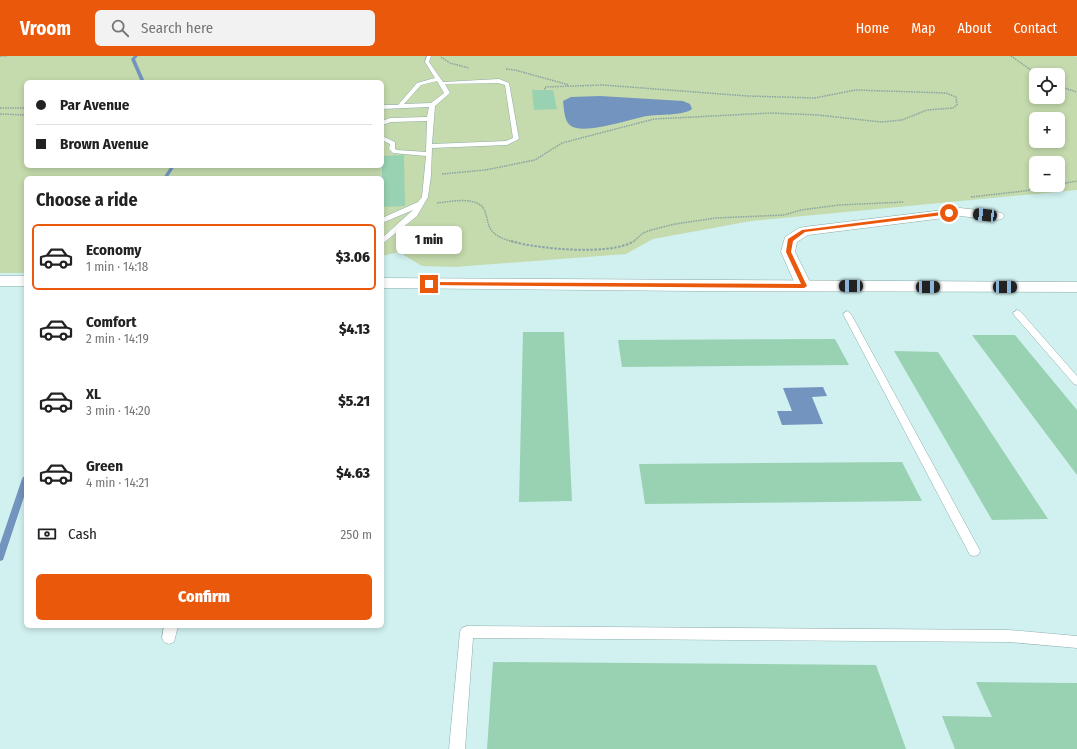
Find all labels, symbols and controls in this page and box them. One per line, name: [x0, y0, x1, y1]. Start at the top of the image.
search box: [95, 10, 375, 46]
text: Vroom: [20, 17, 71, 40]
icon: search: [109, 17, 131, 39]
text: Search here: [141, 19, 213, 37]
text: Home: [856, 20, 889, 37]
text: Map: [911, 20, 935, 37]
text: About: [957, 20, 992, 37]
text: Contact: [1014, 20, 1057, 37]
map controls: [1029, 68, 1065, 192]
button: locate: [1029, 68, 1065, 104]
text: Par Avenue: [60, 96, 129, 114]
button: +: [1029, 112, 1065, 148]
text: Brown Avenue: [60, 135, 149, 153]
button: −: [1029, 156, 1065, 192]
text: Choose a ride: [36, 189, 138, 211]
route start: [940, 204, 958, 222]
car: [972, 208, 998, 222]
callout: 1 min: [396, 226, 462, 254]
text: 1 min: [415, 232, 443, 247]
icon: car: [38, 239, 74, 275]
text: Economy: [86, 241, 141, 259]
text: $3.06: [336, 248, 370, 266]
text: 1 min · 14:18: [86, 259, 148, 274]
route end: [420, 275, 438, 293]
car: [839, 280, 863, 292]
car: [916, 281, 940, 293]
car: [993, 281, 1017, 293]
icon: car: [38, 311, 74, 347]
text: Comfort: [86, 313, 137, 331]
text: $4.13: [339, 320, 370, 338]
text: 2 min · 14:19: [86, 331, 149, 346]
icon: car: [38, 383, 74, 419]
text: XL: [86, 385, 101, 403]
text: $5.21: [338, 392, 370, 410]
text: 3 min · 14:20: [86, 403, 151, 418]
icon: car: [38, 455, 74, 491]
text: Green: [86, 457, 123, 475]
text: $4.63: [336, 464, 370, 482]
text: 4 min · 14:21: [86, 475, 149, 490]
icon: cash: [36, 523, 58, 545]
text: Cash: [68, 525, 97, 543]
text: 250 m: [340, 527, 372, 542]
button: Confirm: [36, 574, 372, 620]

